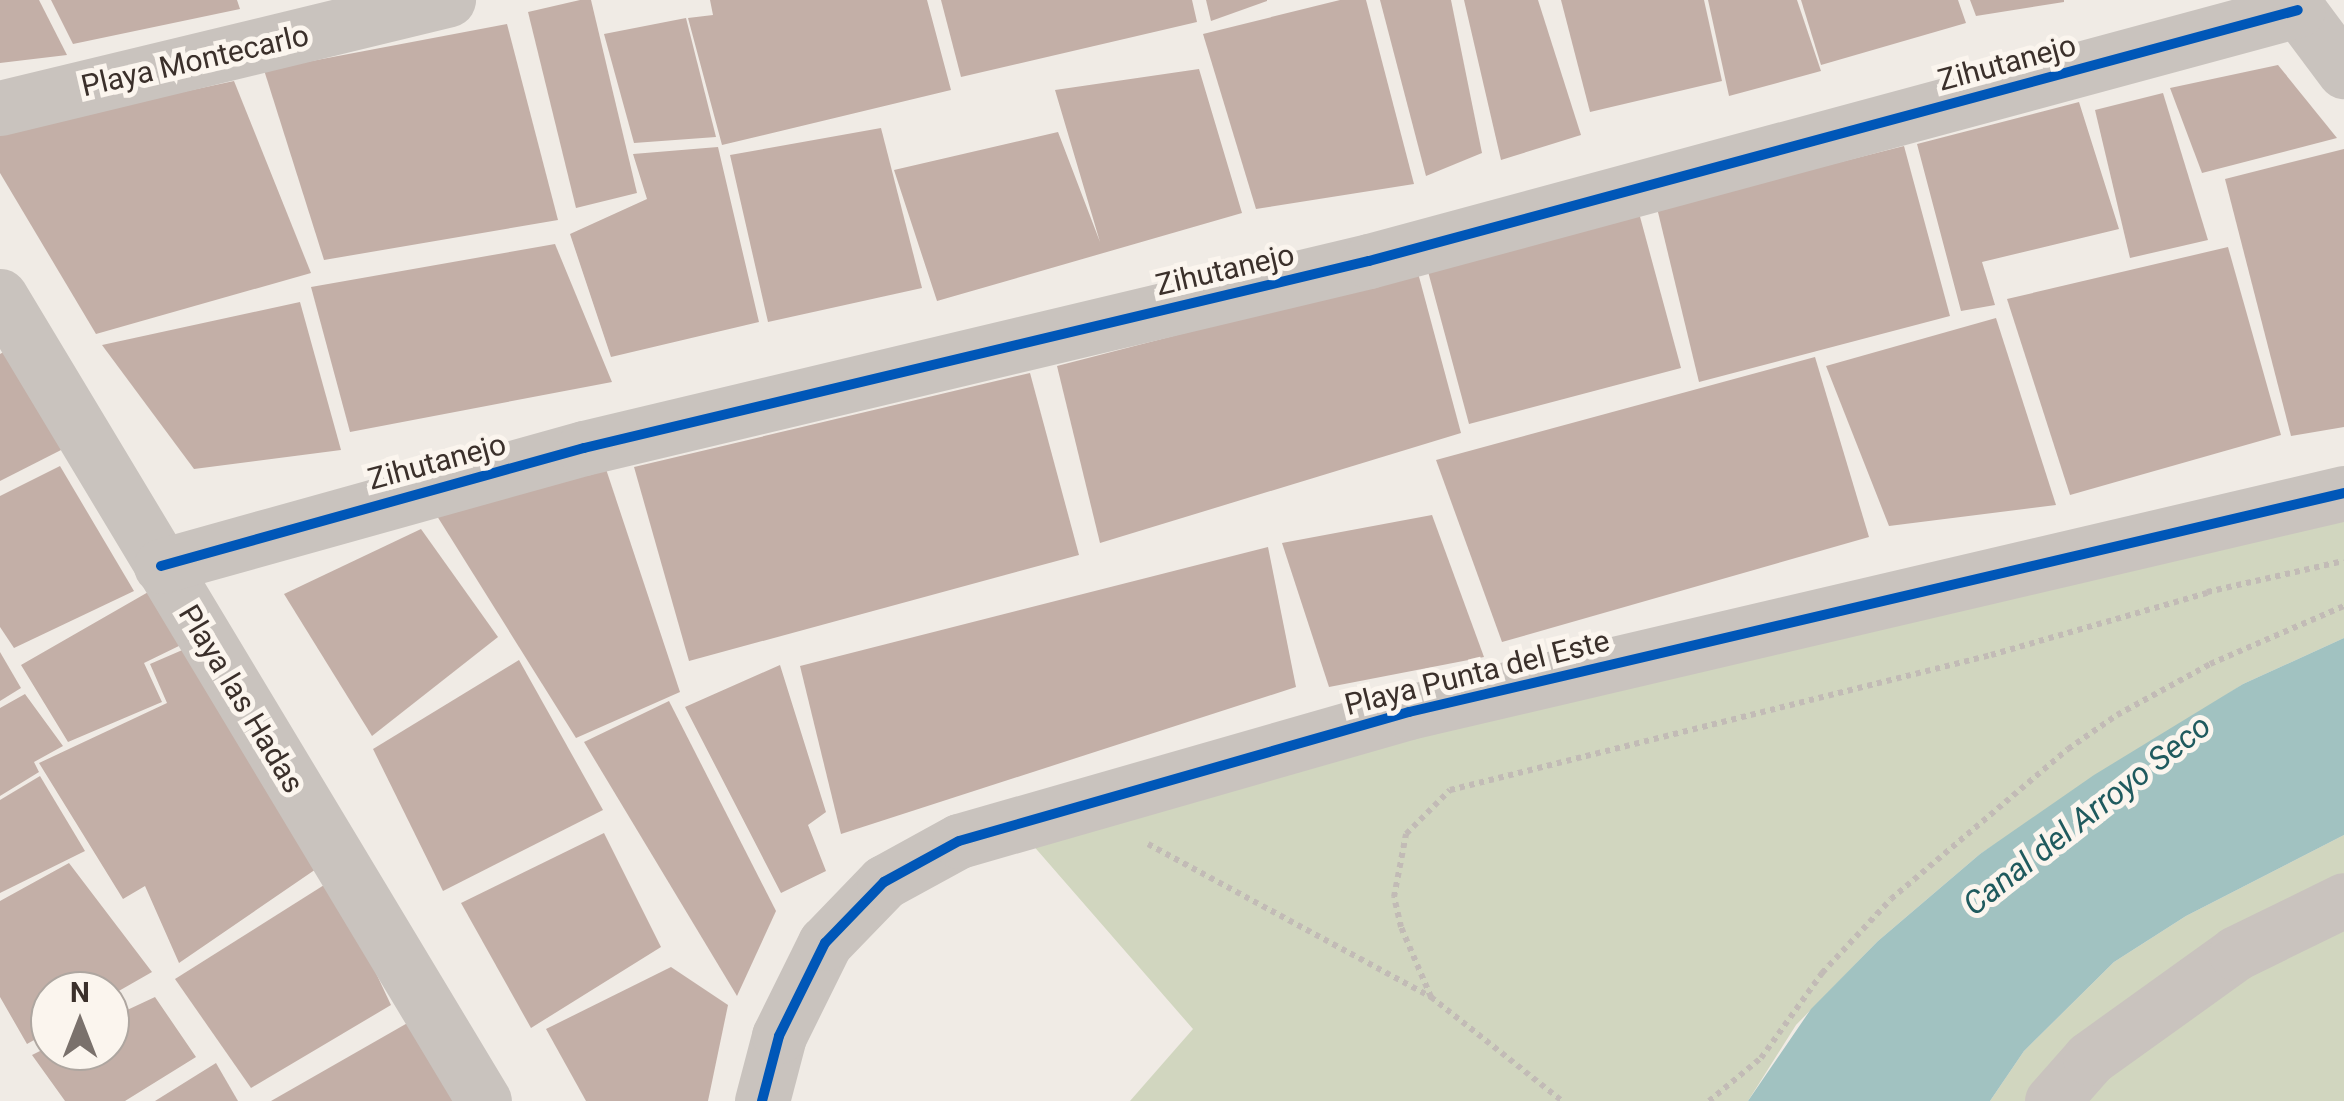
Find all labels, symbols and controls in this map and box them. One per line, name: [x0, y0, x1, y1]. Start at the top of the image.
street label: Playa Montecarlo: [78, 17, 312, 105]
street label: Zihutanejo: [1934, 27, 2080, 99]
street label: Zihutanejo: [1152, 237, 1298, 303]
street label: Zihutanejo: [364, 426, 510, 498]
street label: Playa las Hadas: [171, 598, 311, 800]
street label: Playa Punta del Este: [1341, 623, 1613, 723]
water label: Canal del Arroyo Seco: [1956, 707, 2218, 923]
north arrow: [30, 971, 130, 1071]
text: N: [70, 976, 90, 1009]

